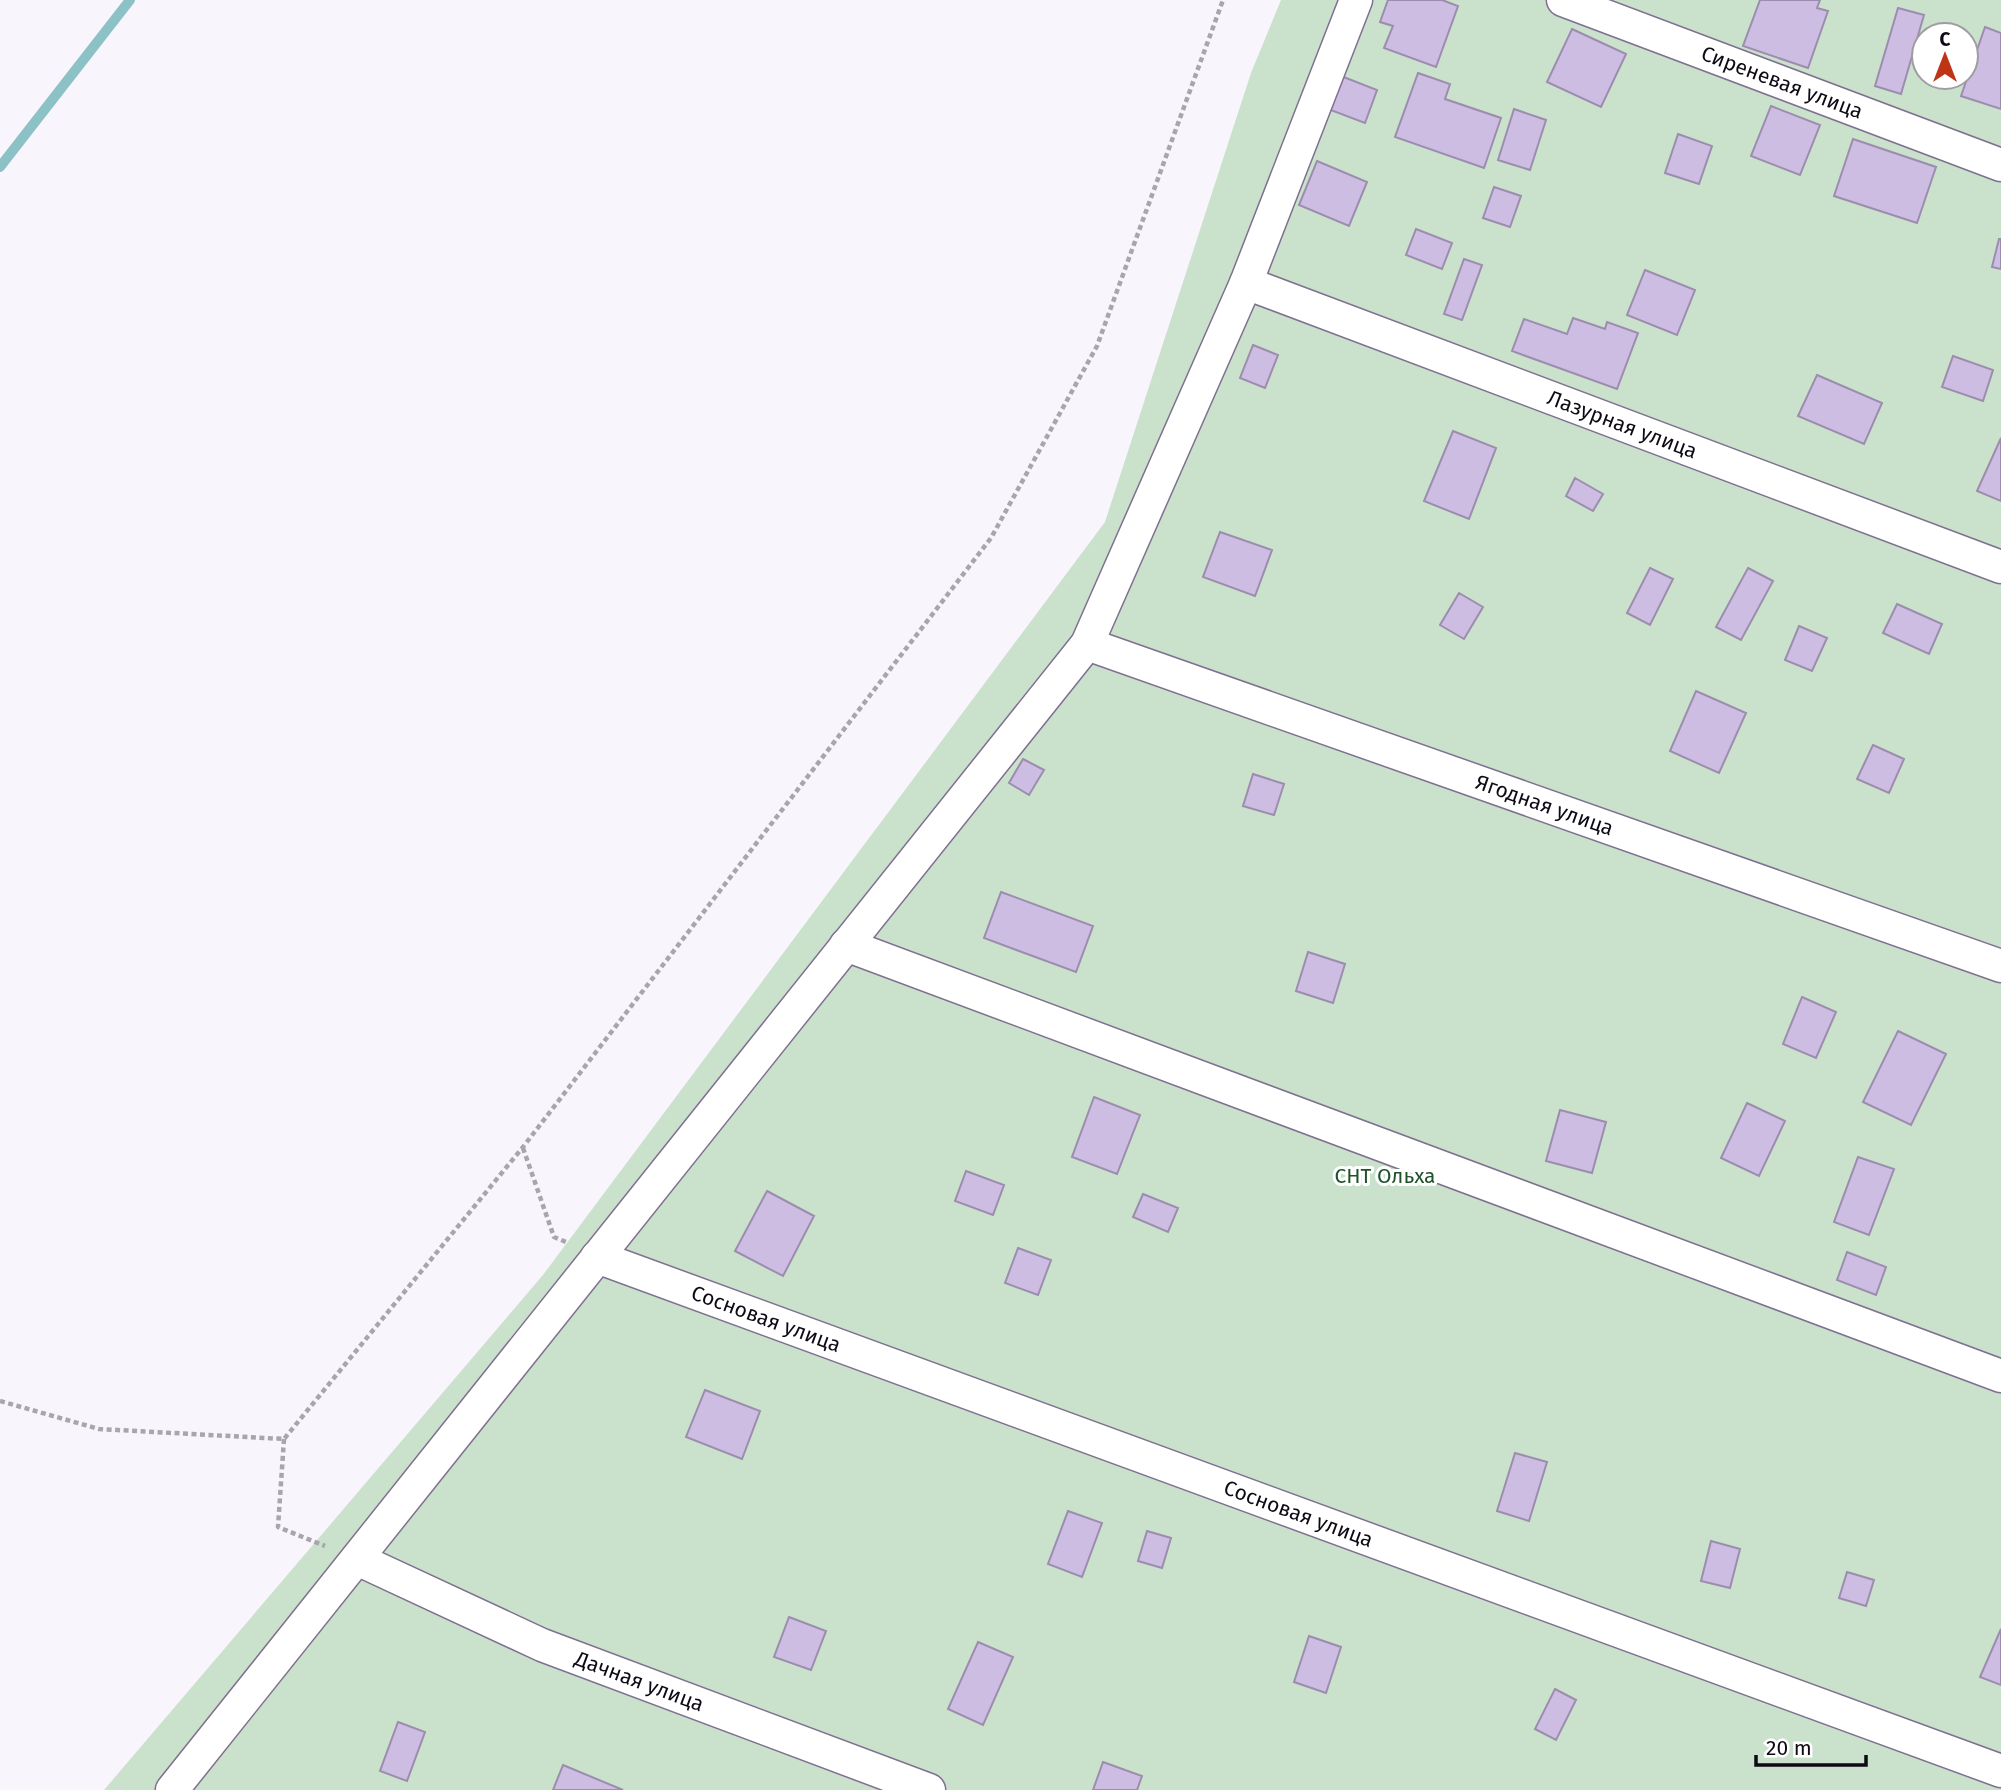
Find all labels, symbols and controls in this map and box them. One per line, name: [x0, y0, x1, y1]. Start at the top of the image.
north arrow: [1910, 21, 1980, 91]
text: С: [1940, 28, 1951, 51]
street label: Сиреневая улица: [1698, 40, 1866, 125]
street label: Лазурная улица: [1544, 385, 1701, 465]
street label: Ягодная улица: [1472, 769, 1617, 841]
park label: СНТ Ольха: [1335, 1163, 1435, 1189]
street label: Сосновая улица: [688, 1280, 844, 1358]
street label: Сосновая улица: [1220, 1475, 1377, 1553]
street label: Дачная улица: [570, 1645, 707, 1717]
scale bar: [1756, 1724, 1866, 1768]
text: 20 m: [1766, 1735, 1812, 1761]

